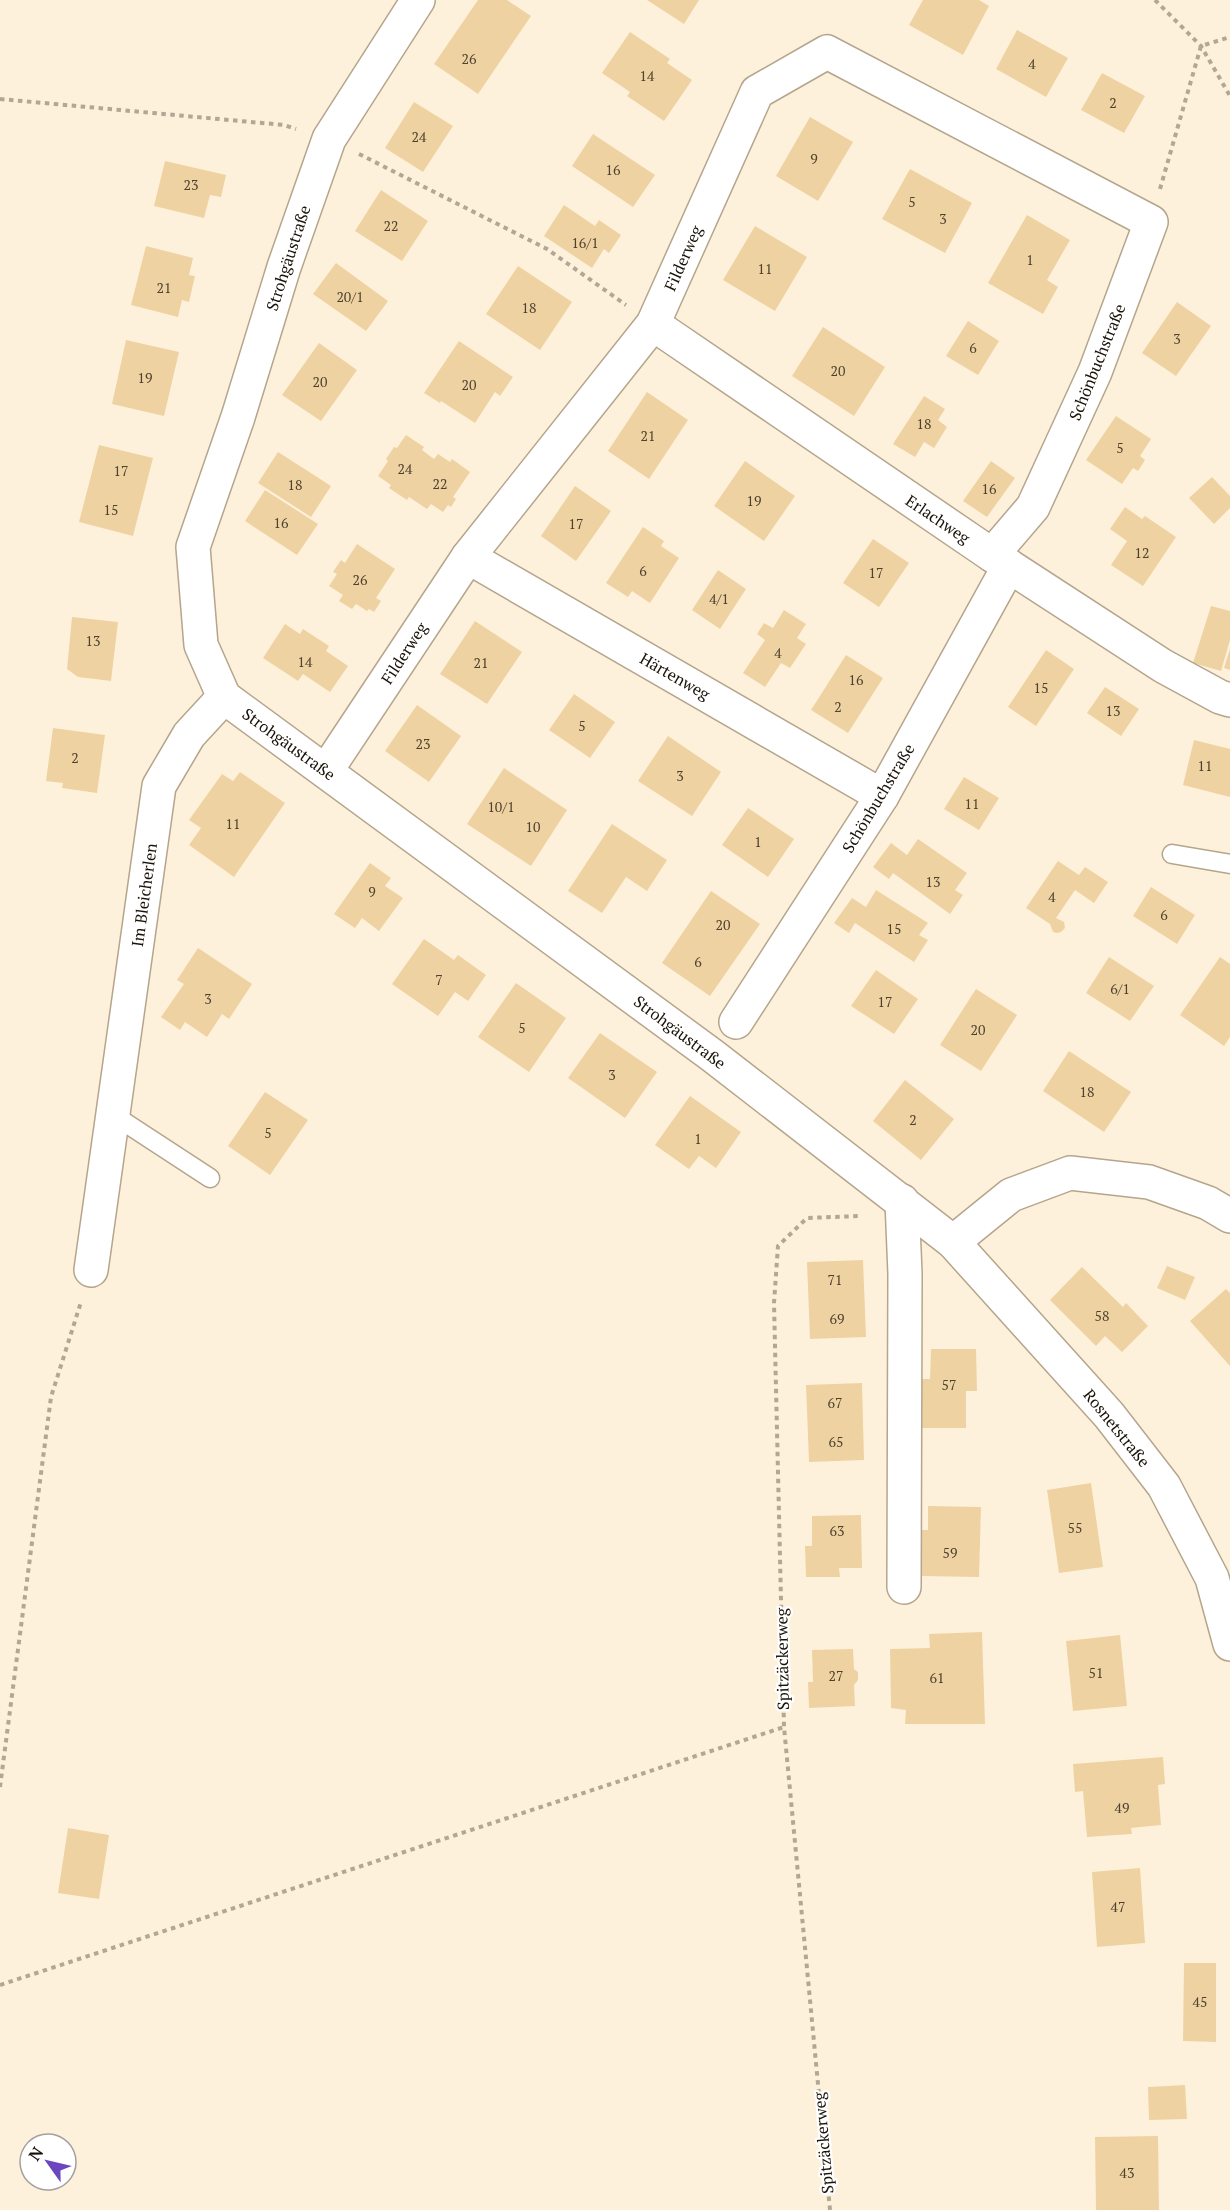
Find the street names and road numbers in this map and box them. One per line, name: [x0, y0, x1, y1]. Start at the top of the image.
street label: Strohgäustraße: [261, 202, 315, 314]
street label: Filderweg: [659, 221, 707, 294]
street label: Schönbuchstraße: [1064, 300, 1130, 424]
street label: Erlachweg: [902, 489, 975, 549]
street label: Filderweg: [376, 617, 432, 688]
street label: Härtenweg: [636, 647, 714, 705]
street label: Strohgäustraße: [238, 703, 340, 785]
street label: Schönbuchstraße: [837, 739, 919, 857]
street label: Im Bleicherlen: [126, 841, 162, 948]
street label: Strohgäustraße: [629, 990, 731, 1074]
street label: Rosnetstraße: [1079, 1384, 1155, 1472]
street label: Spitzäckerweg: [770, 1607, 794, 1710]
street label: Spitzäckerweg: [808, 2091, 838, 2195]

